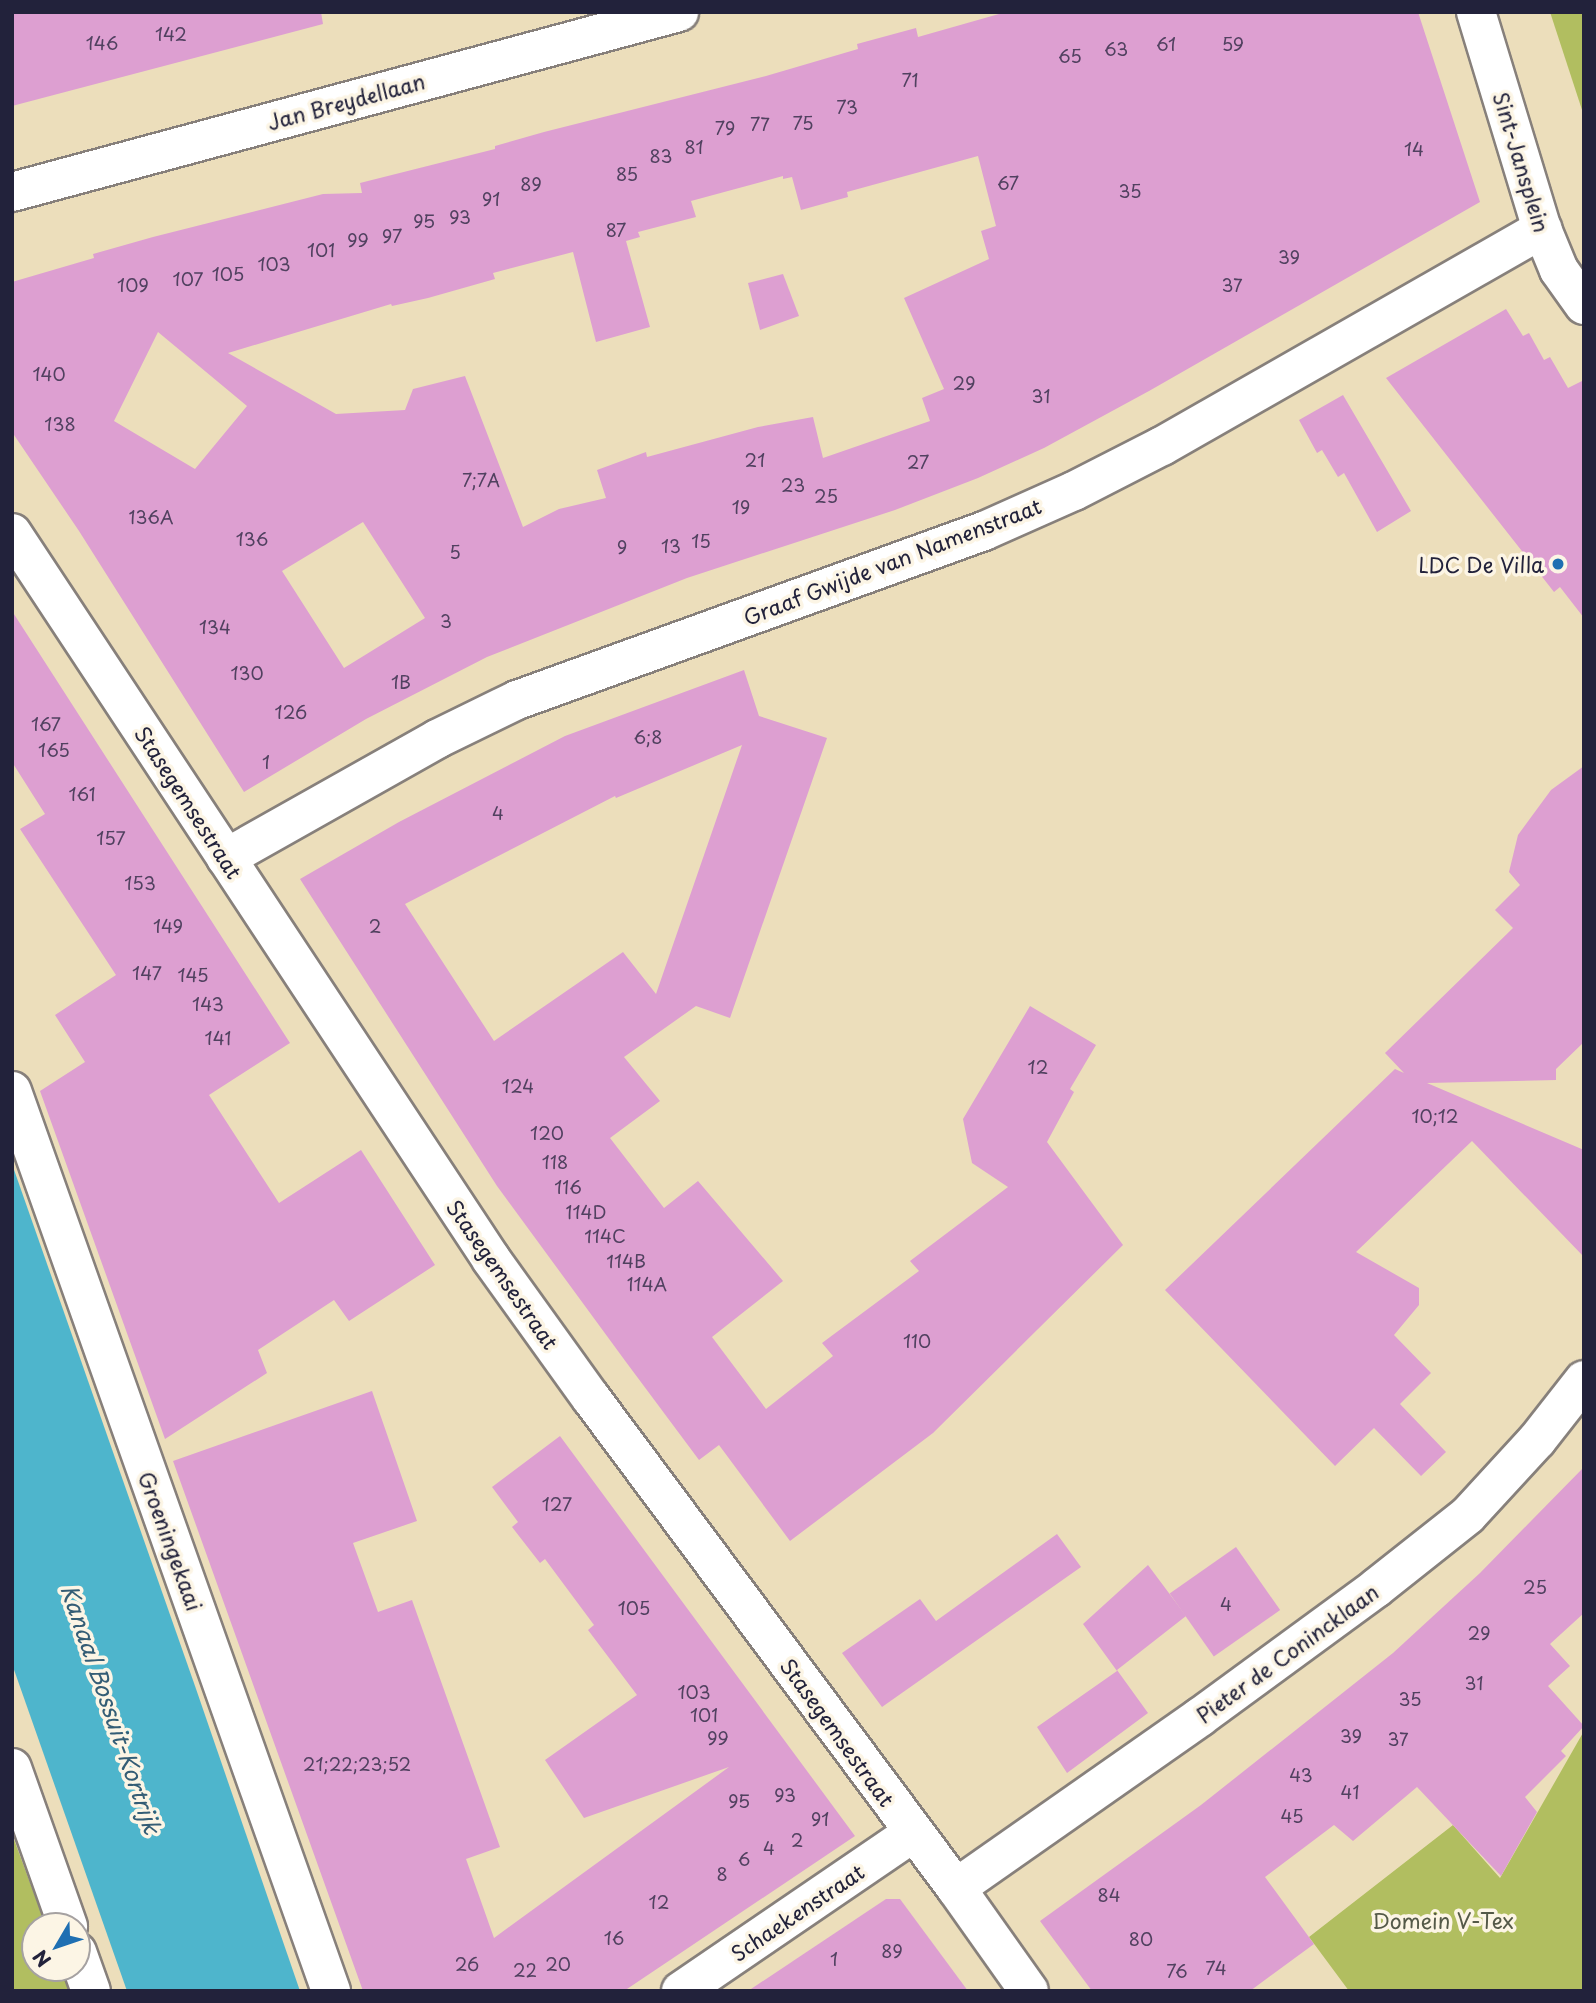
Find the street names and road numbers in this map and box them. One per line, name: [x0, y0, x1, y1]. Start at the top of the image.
street label: Jan Breydellaan: [265, 68, 427, 134]
street label: Sint-Jansplein: [1489, 89, 1555, 235]
street label: Graaf Gwijde van Namenstraat: [739, 492, 1045, 630]
street label: Stasegemsestraat: [130, 721, 248, 883]
street label: Stasegemsestraat: [442, 1194, 564, 1354]
street label: Groeningekaai: [134, 1468, 208, 1614]
street label: Pieter de Conincklaan: [1190, 1578, 1384, 1728]
street label: Stasegemsestraat: [776, 1653, 900, 1811]
street label: Schaekenstraat: [726, 1858, 868, 1966]

